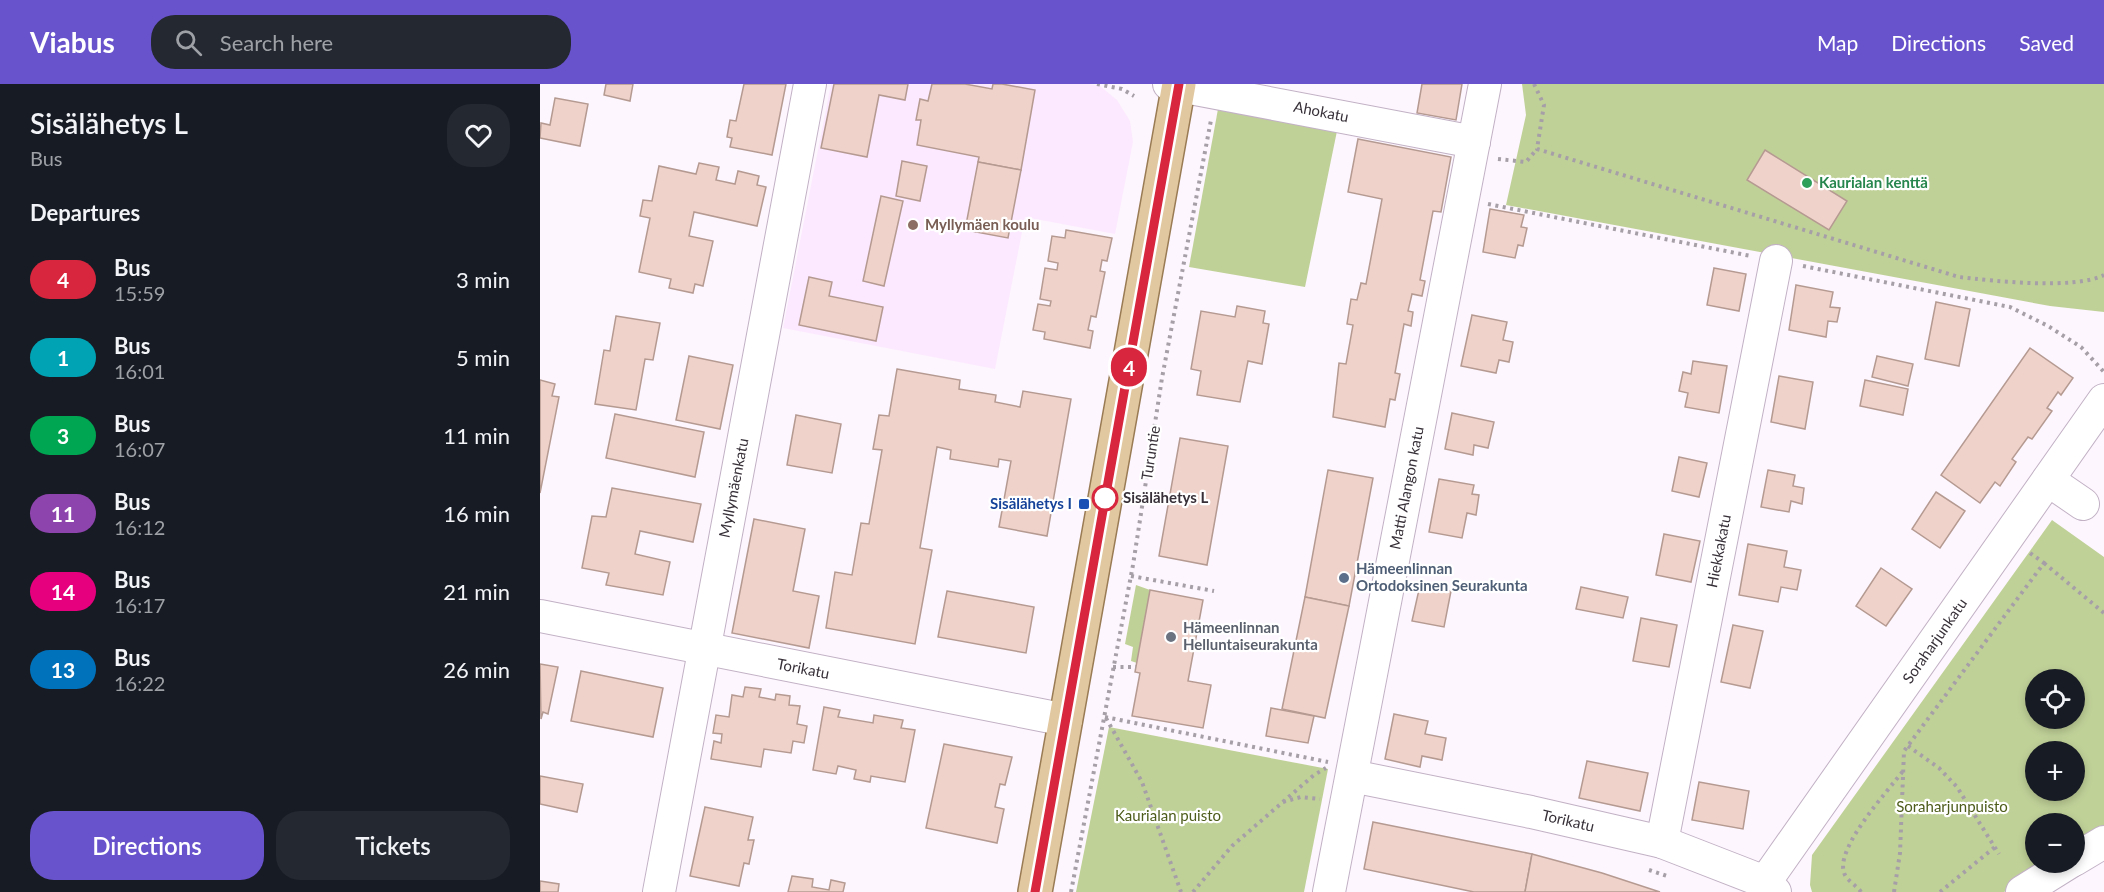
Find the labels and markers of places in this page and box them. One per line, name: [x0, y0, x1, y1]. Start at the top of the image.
place label: Kaurialan kenttä: [1819, 173, 1928, 191]
marker: Kaurialan kenttä: [1800, 176, 1814, 190]
place label: Myllymäen koulu: [925, 215, 1039, 233]
marker: Myllymäen koulu: [906, 218, 920, 232]
marker: Sisälähetys L: [1092, 485, 1118, 511]
place label: Sisälähetys L: [1123, 488, 1209, 506]
place label: Sisälähetys I: [990, 494, 1072, 512]
marker: Sisälähetys I: [1077, 497, 1091, 511]
place label: Hämeenlinnan Ortodoksinen Seurakunta: [1356, 559, 1528, 594]
marker: Hämeenlinnan Ortodoksinen Seurakunta: [1337, 571, 1351, 585]
place label: Hämeenlinnan Helluntaiseurakunta: [1183, 618, 1318, 653]
marker: Hämeenlinnan Helluntaiseurakunta: [1164, 630, 1178, 644]

